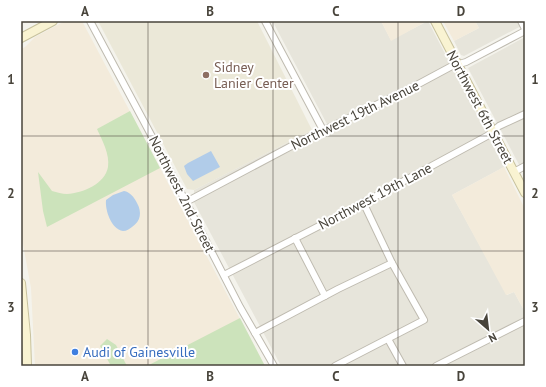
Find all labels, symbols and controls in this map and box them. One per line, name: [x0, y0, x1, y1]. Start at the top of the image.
text: A: [81, 3, 89, 20]
text: B: [206, 3, 214, 20]
text: C: [332, 3, 340, 20]
text: D: [457, 3, 465, 20]
street label: Northwest 6th Street: [443, 47, 518, 167]
place label: Sidney Lanier Center: [214, 58, 294, 92]
marker: Sidney Lanier Center: [201, 70, 211, 80]
text: 1: [7, 71, 15, 88]
text: 1: [531, 71, 539, 88]
street label: Northwest 19th Avenue: [288, 76, 422, 154]
street label: Northwest 2nd Street: [145, 133, 219, 256]
street label: Northwest 19th Lane: [315, 158, 435, 234]
text: 2: [7, 185, 15, 202]
text: 2: [531, 185, 539, 202]
text: 3: [7, 299, 15, 316]
text: 3: [531, 299, 539, 316]
north arrow: [468, 309, 508, 349]
text: N: [486, 330, 499, 346]
place label: Audi of Gainesville: [83, 343, 195, 361]
marker: Audi of Gainesville: [70, 347, 80, 357]
text: A: [81, 368, 89, 385]
text: B: [206, 368, 214, 385]
text: C: [332, 368, 340, 385]
text: D: [457, 368, 465, 385]

